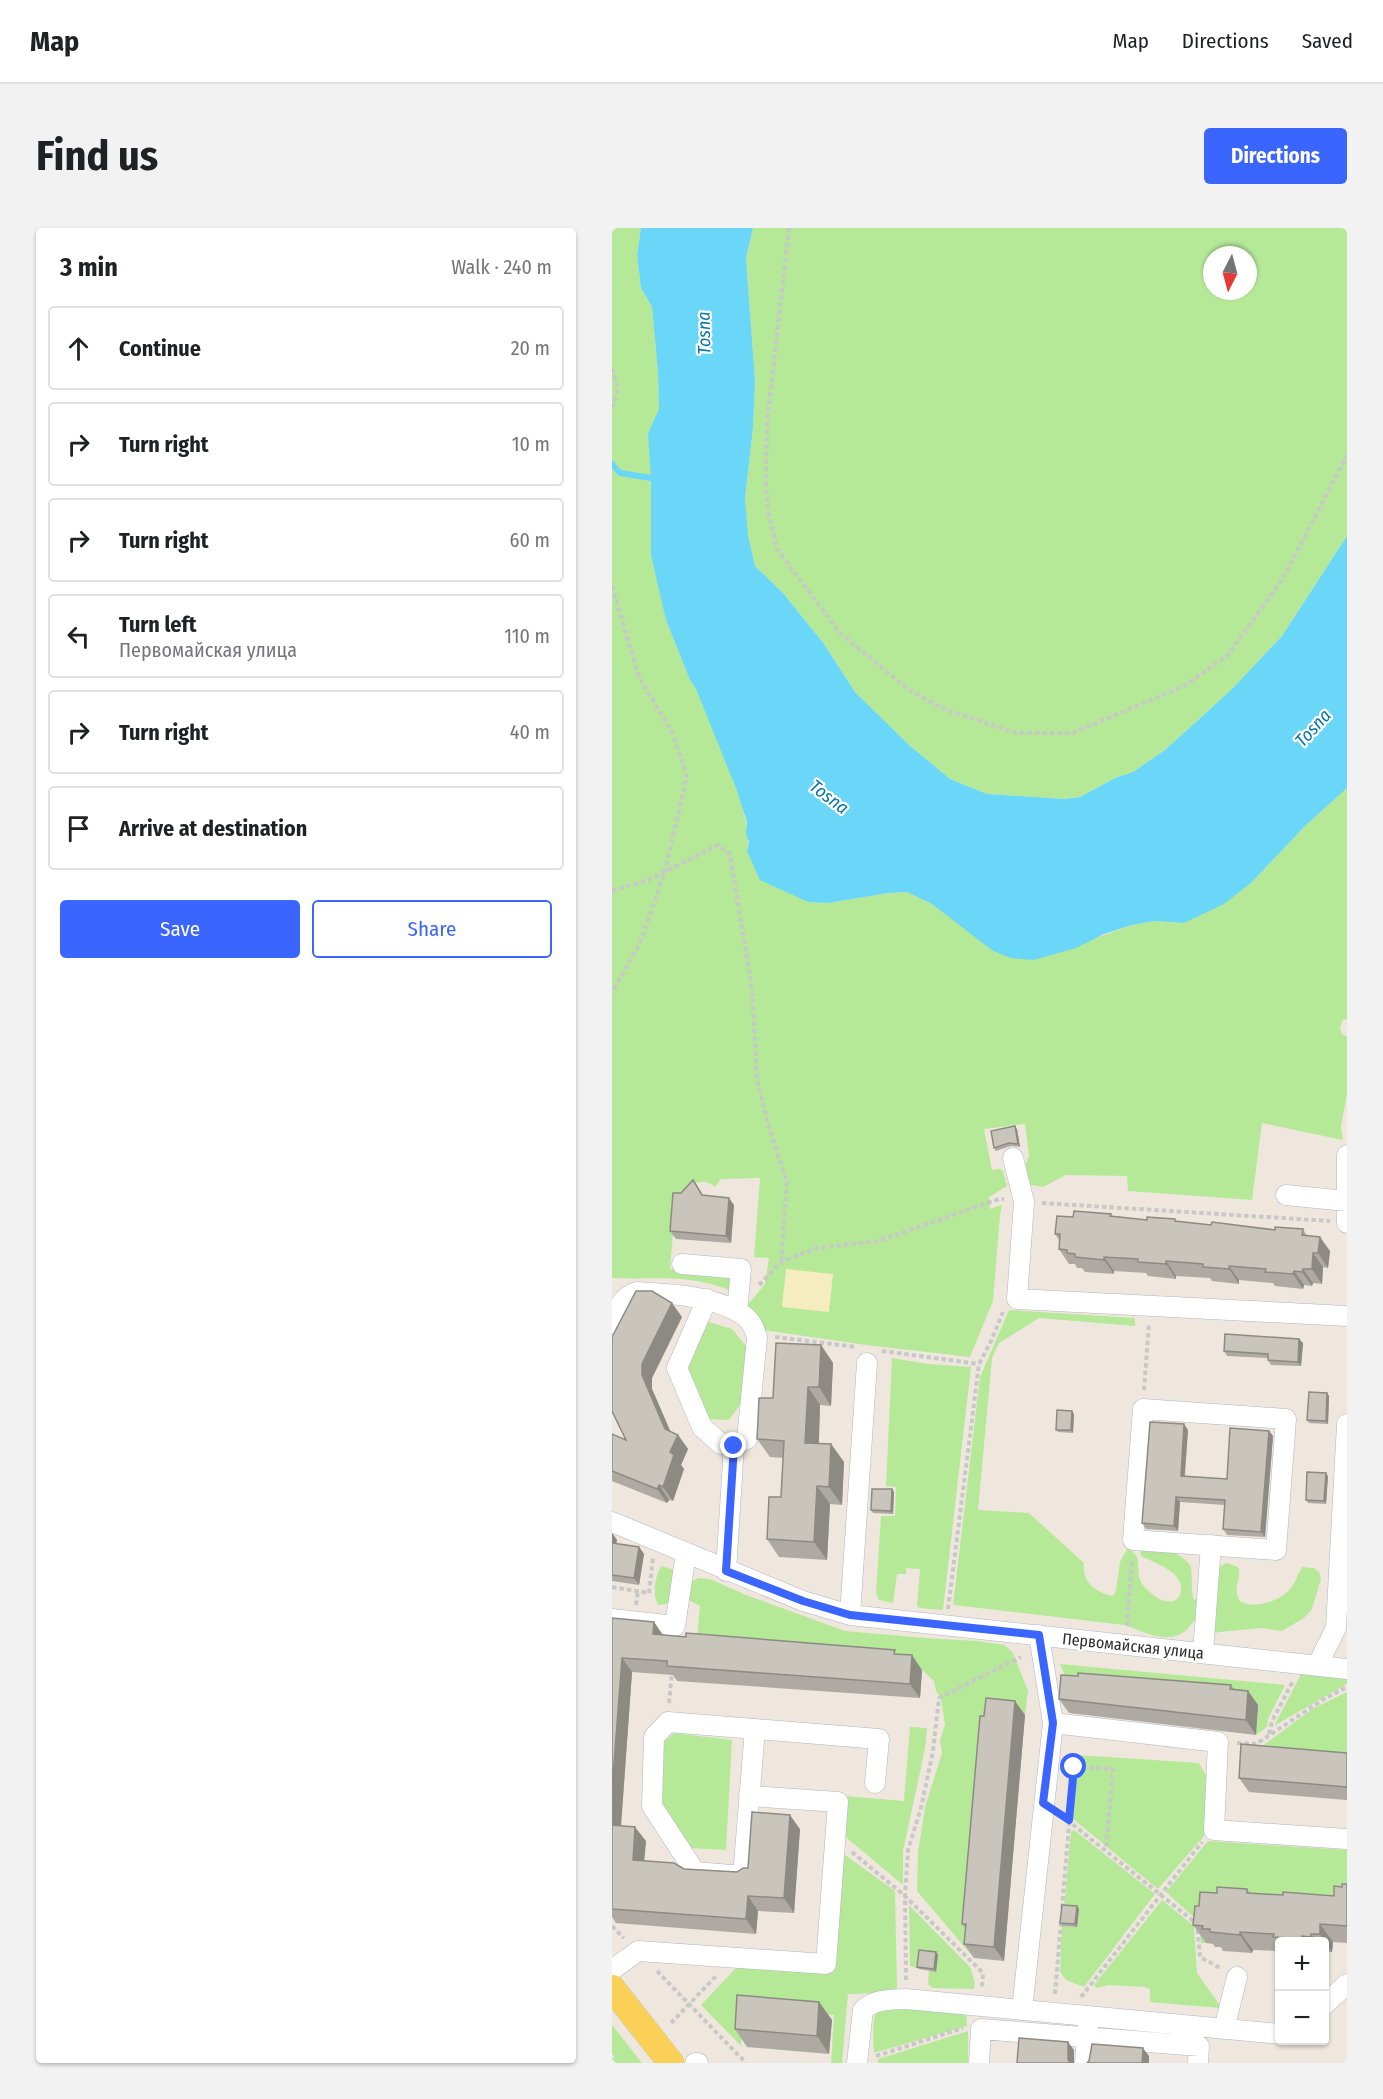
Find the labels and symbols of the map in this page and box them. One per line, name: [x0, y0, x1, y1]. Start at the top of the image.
north arrow: [1203, 246, 1257, 300]
water label: Tosna: [693, 311, 715, 355]
water label: Tosna: [1290, 705, 1336, 751]
water label: Tosna: [805, 775, 853, 819]
route end: [720, 1432, 746, 1458]
street label: Первомайская улица: [1061, 1629, 1205, 1663]
route start: [1060, 1753, 1086, 1779]

